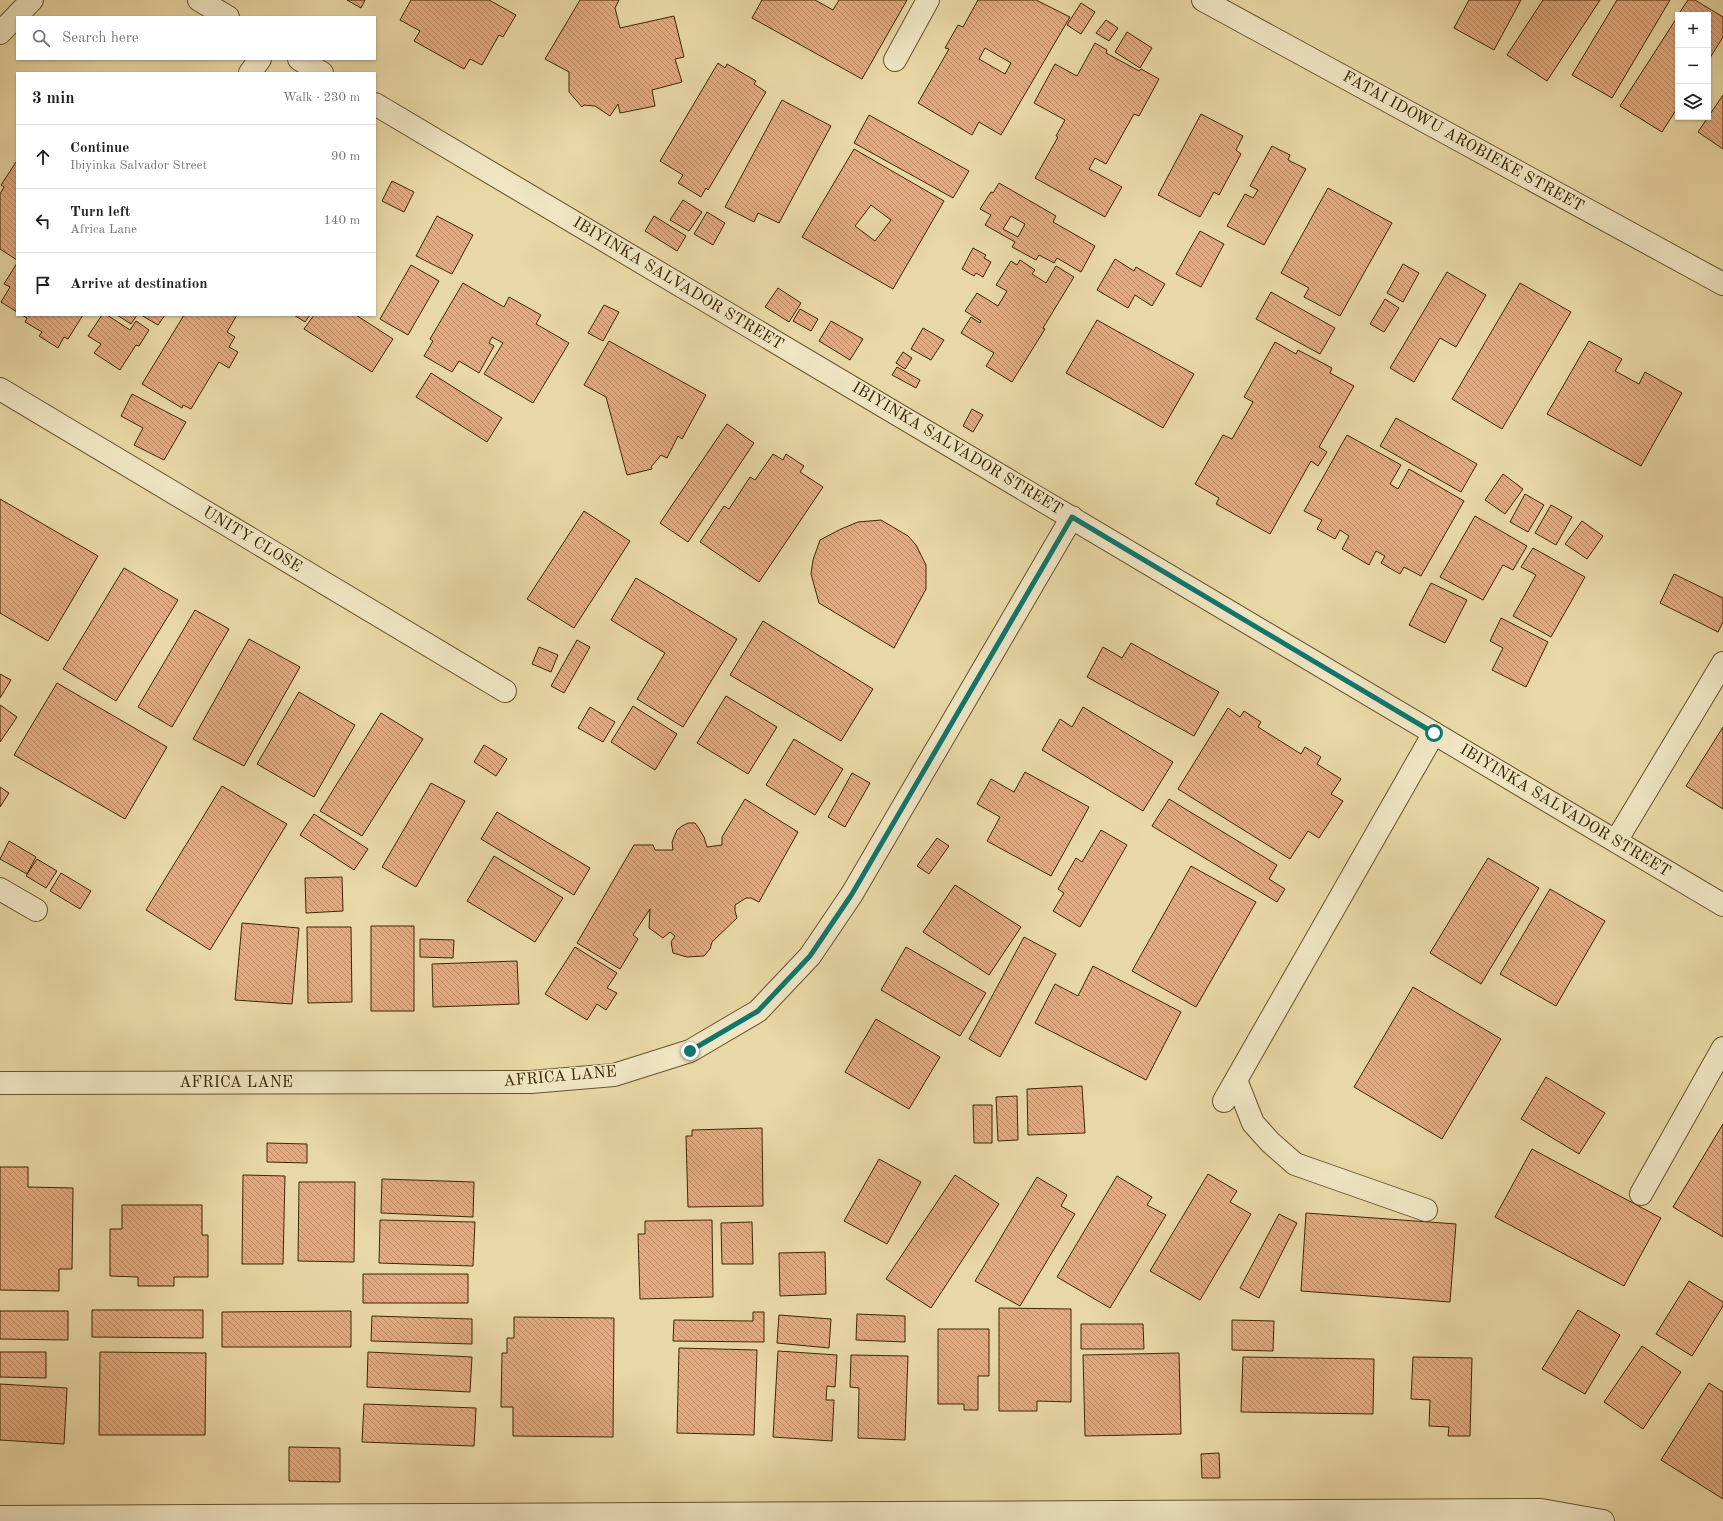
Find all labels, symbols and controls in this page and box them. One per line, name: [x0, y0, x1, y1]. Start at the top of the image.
map controls: [1675, 12, 1711, 120]
button: +: [1675, 12, 1711, 48]
search box: [16, 16, 376, 60]
icon: search: [30, 27, 52, 49]
text: Search here: [62, 31, 139, 46]
button: −: [1675, 48, 1711, 84]
street label: FATAI IDOWU AROBIEKE STREET: [1340, 69, 1586, 215]
button: layers: [1675, 84, 1711, 120]
text: 3 min: [32, 90, 75, 107]
text: Walk · 230 m: [283, 91, 360, 104]
text: Continue: [70, 141, 129, 156]
icon: ahead: [32, 146, 54, 168]
text: 90 m: [331, 150, 360, 163]
text: Ibiyinka Salvador Street: [70, 159, 207, 172]
text: Turn left: [70, 205, 130, 220]
icon: left: [32, 210, 54, 232]
text: 140 m: [323, 214, 360, 227]
street label: IBIYINKA SALVADOR STREET: [570, 215, 786, 353]
text: Africa Lane: [70, 223, 137, 236]
icon: arrive: [32, 274, 54, 296]
text: Arrive at destination: [70, 277, 208, 292]
street label: IBIYINKA SALVADOR STREET: [849, 380, 1065, 518]
street label: UNITY CLOSE: [200, 504, 304, 576]
route start: [1425, 724, 1443, 742]
street label: IBIYINKA SALVADOR STREET: [1457, 742, 1673, 880]
route end: [681, 1042, 699, 1060]
street label: AFRICA LANE: [503, 1064, 617, 1090]
street label: AFRICA LANE: [179, 1075, 293, 1091]

